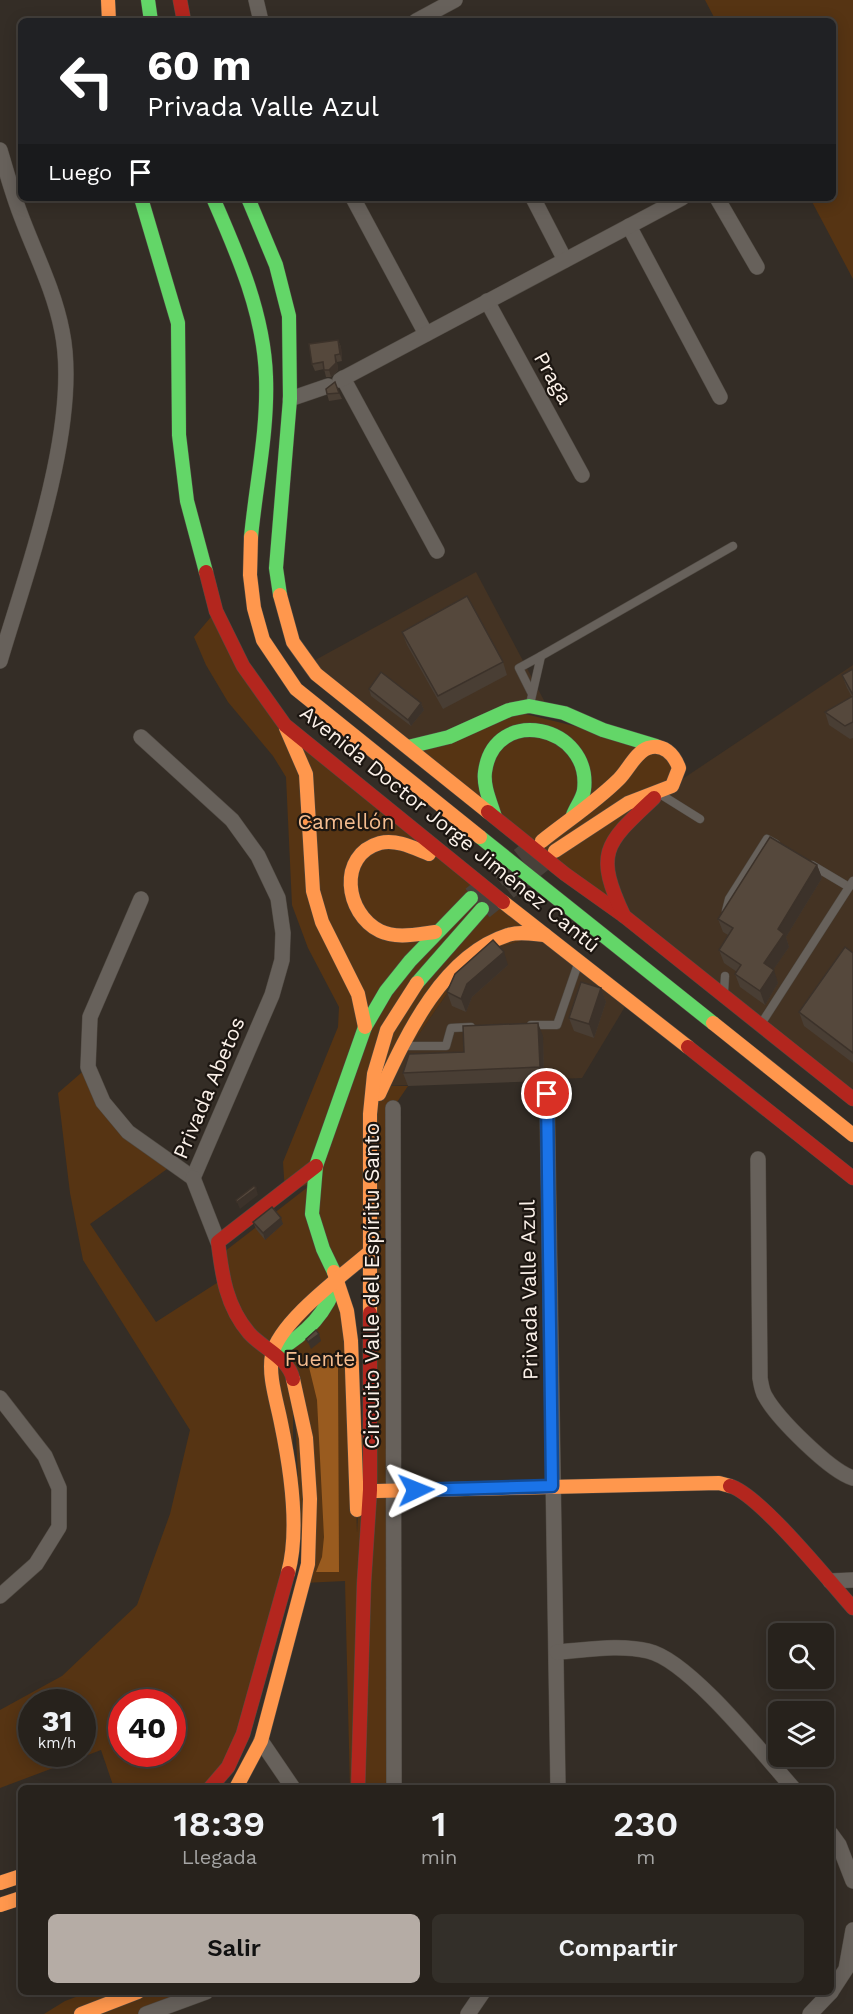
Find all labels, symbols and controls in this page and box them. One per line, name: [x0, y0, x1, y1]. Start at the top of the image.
text: 60 m: [147, 41, 251, 90]
icon: left: [48, 42, 126, 120]
text: Privada Valle Azul: [147, 91, 379, 123]
icon: arrive: [124, 156, 157, 189]
text: Luego: [48, 160, 112, 185]
street label: Praga: [529, 347, 578, 408]
street label: Avenida Doctor Jorge Jiménez Cantú: [295, 700, 605, 957]
park label: Camellón: [298, 809, 394, 834]
street label: Privada Abetos: [167, 1013, 250, 1163]
pin: [521, 1068, 572, 1119]
icon: arrive: [530, 1077, 563, 1110]
street label: Circuito Valle del Espíritu Santo: [359, 1123, 384, 1449]
street label: Privada Valle Azul: [514, 1199, 543, 1380]
park label: Fuente: [285, 1346, 355, 1371]
position arrow: [384, 1458, 448, 1522]
map controls: [768, 1623, 834, 1767]
button: search: [768, 1623, 834, 1689]
speed limit sign: 40: [108, 1689, 186, 1767]
button: layers: [768, 1701, 834, 1767]
text: 31: [42, 1703, 72, 1738]
text: km/h: [38, 1734, 76, 1752]
text: 18:39: [174, 1803, 265, 1845]
text: 1: [432, 1803, 447, 1845]
text: 230: [613, 1803, 678, 1845]
text: Llegada: [182, 1845, 257, 1869]
text: min: [421, 1845, 457, 1869]
text: m: [636, 1845, 655, 1869]
button: Salir: [48, 1914, 420, 1983]
button: Compartir: [432, 1914, 804, 1983]

